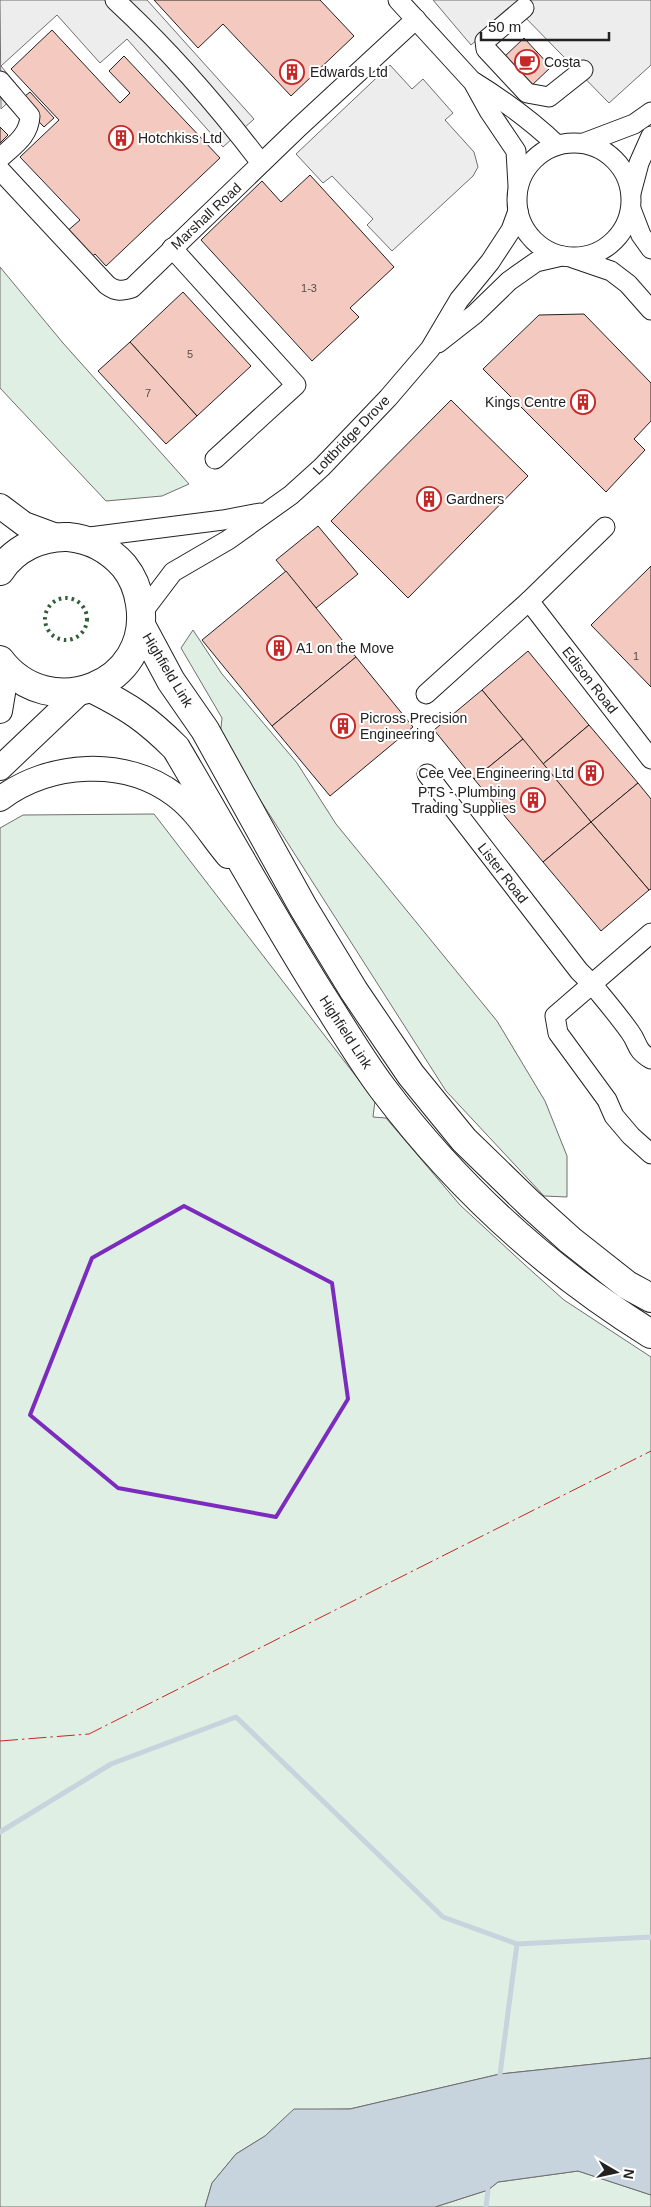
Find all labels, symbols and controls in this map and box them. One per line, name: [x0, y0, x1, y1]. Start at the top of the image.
scale bar: [481, 10, 608, 42]
text: 50 m: [488, 18, 521, 35]
cafe icon: Costa: [514, 49, 540, 75]
place label: Costa: [544, 54, 581, 70]
building icon: Edwards Ltd: [279, 59, 305, 85]
place label: Edwards Ltd: [310, 64, 388, 80]
building icon: Hotchkiss Ltd: [108, 125, 134, 151]
place label: Hotchkiss Ltd: [138, 130, 222, 146]
street label: Marshall Road: [168, 179, 244, 253]
house number: 1-3: [301, 282, 317, 294]
house number: 5: [187, 348, 193, 360]
house number: 7: [145, 387, 151, 399]
building icon: Kings Centre: [570, 389, 596, 415]
street label: Lottbridge Drove: [309, 392, 393, 478]
place label: Kings Centre: [485, 394, 566, 410]
building icon: Gardners: [416, 486, 442, 512]
place label: Gardners: [446, 491, 504, 507]
street label: Highfield Link: [139, 630, 197, 711]
building icon: A1 on the Move: [266, 635, 292, 661]
place label: A1 on the Move: [296, 640, 394, 656]
street label: Edison Road: [559, 643, 621, 717]
house number: 1: [633, 650, 639, 662]
place label: Picross Precision Engineering: [360, 710, 467, 742]
building icon: Picross Precision Engineering: [330, 713, 356, 739]
building icon: Cee Vee Engineering Ltd: [578, 760, 604, 786]
place label: Cee Vee Engineering Ltd: [418, 765, 574, 781]
place label: PTS - Plumbing Trading Supplies: [411, 784, 516, 816]
building icon: PTS - Plumbing Trading Supplies: [520, 787, 546, 813]
street label: Lister Road: [475, 840, 531, 906]
street label: Highfield Link: [316, 992, 376, 1072]
north arrow: [591, 2147, 641, 2197]
text: N: [620, 2168, 638, 2180]

